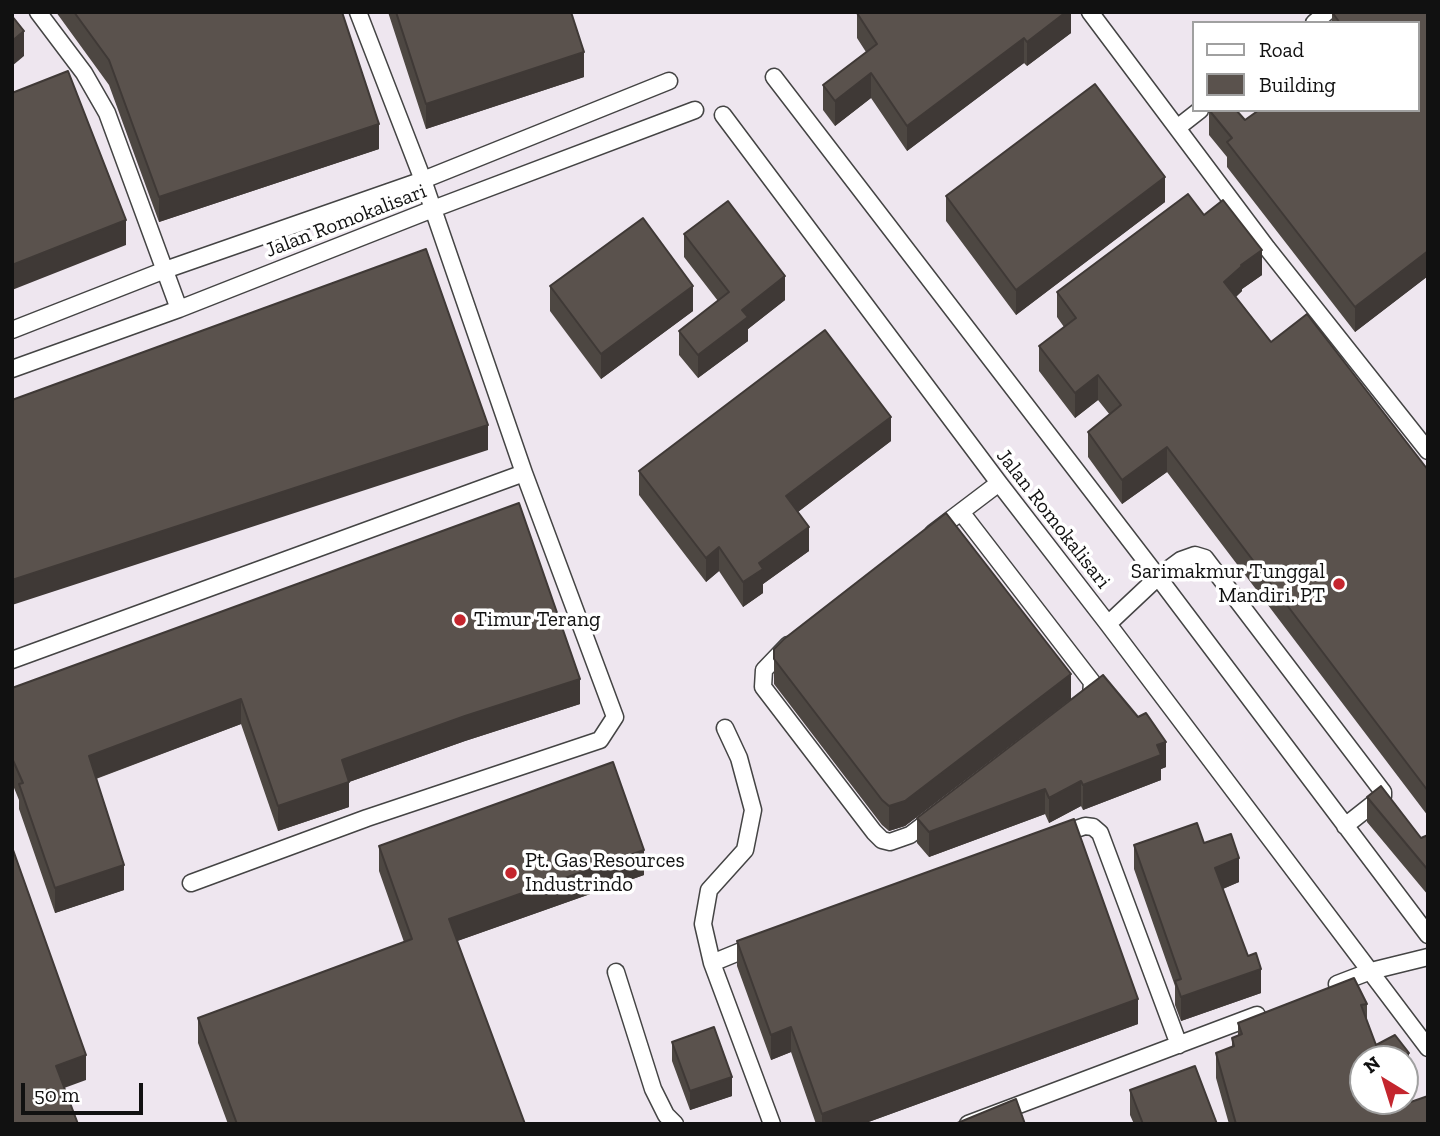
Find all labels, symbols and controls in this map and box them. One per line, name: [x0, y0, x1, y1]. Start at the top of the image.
legend: [1192, 21, 1419, 112]
text: Road: [1259, 37, 1304, 62]
text: Building: [1259, 72, 1336, 97]
street label: Jalan Romokalisari: [262, 179, 430, 263]
street label: Jalan Romokalisari: [991, 444, 1115, 594]
place label: Sarimakmur Tunggal Mandiri. PT: [1131, 559, 1325, 609]
marker: Sarimakmur Tunggal Mandiri. PT: [1331, 576, 1347, 592]
place label: Timur Terang: [474, 607, 600, 633]
marker: Timur Terang: [452, 612, 468, 628]
place label: Pt. Gas Resources Industrindo: [525, 848, 685, 898]
marker: Pt. Gas Resources Industrindo: [503, 865, 519, 881]
north arrow: [1349, 1045, 1419, 1115]
text: N: [1359, 1051, 1385, 1078]
scale bar: [24, 1070, 147, 1114]
text: 50 m: [34, 1082, 80, 1107]

